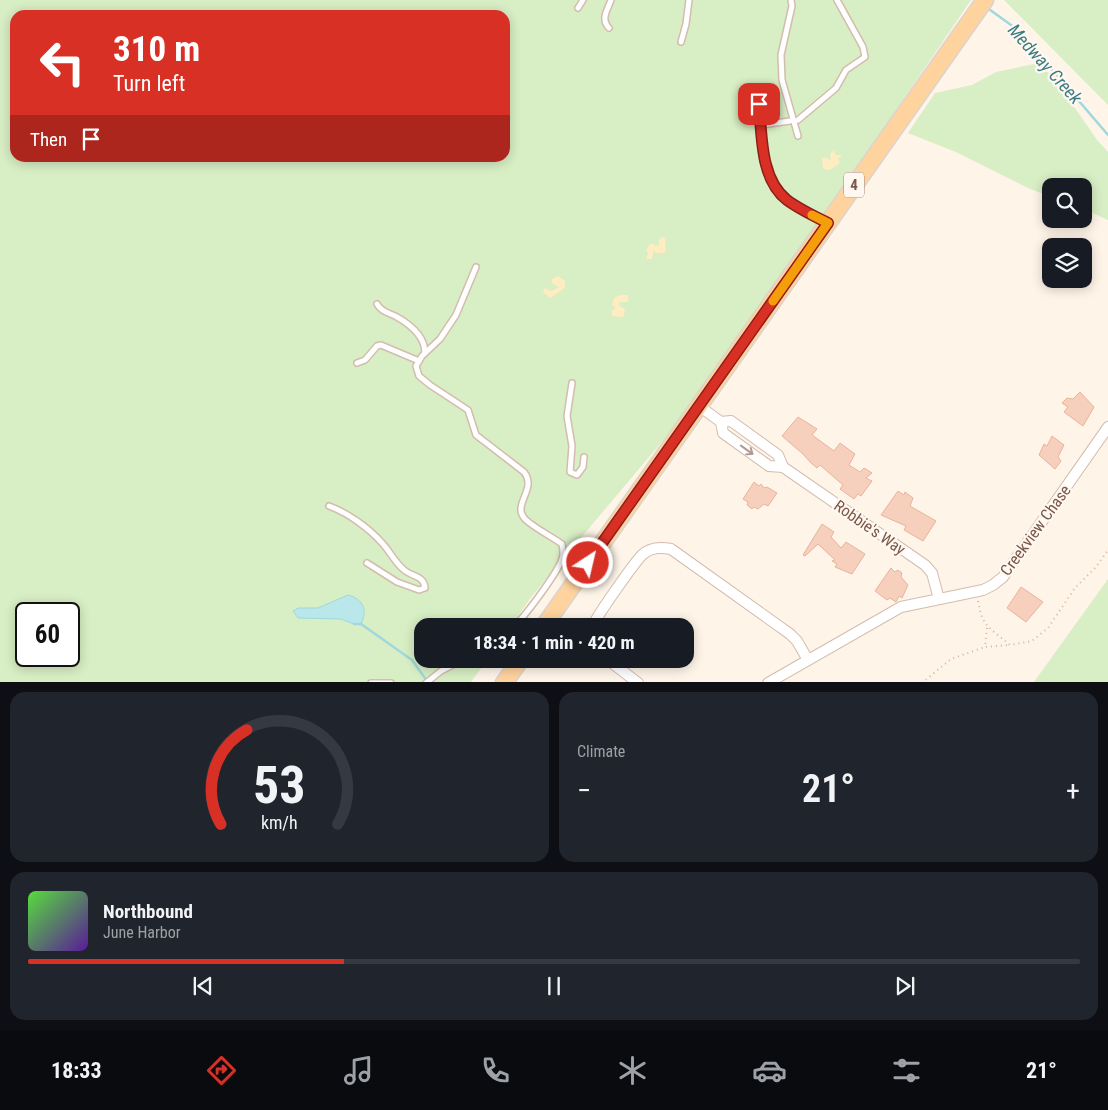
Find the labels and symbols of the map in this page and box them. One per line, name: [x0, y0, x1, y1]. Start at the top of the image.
water label: Medway Creek: [1004, 19, 1087, 109]
pin: [738, 83, 780, 125]
road number: 4: [844, 172, 864, 198]
one-way arrow: [740, 445, 754, 455]
street label: Creekview Chase: [996, 481, 1075, 579]
street label: Robbie's Way: [830, 496, 909, 559]
position arrow: [561, 536, 613, 588]
speed limit sign: 60: [15, 602, 80, 667]

